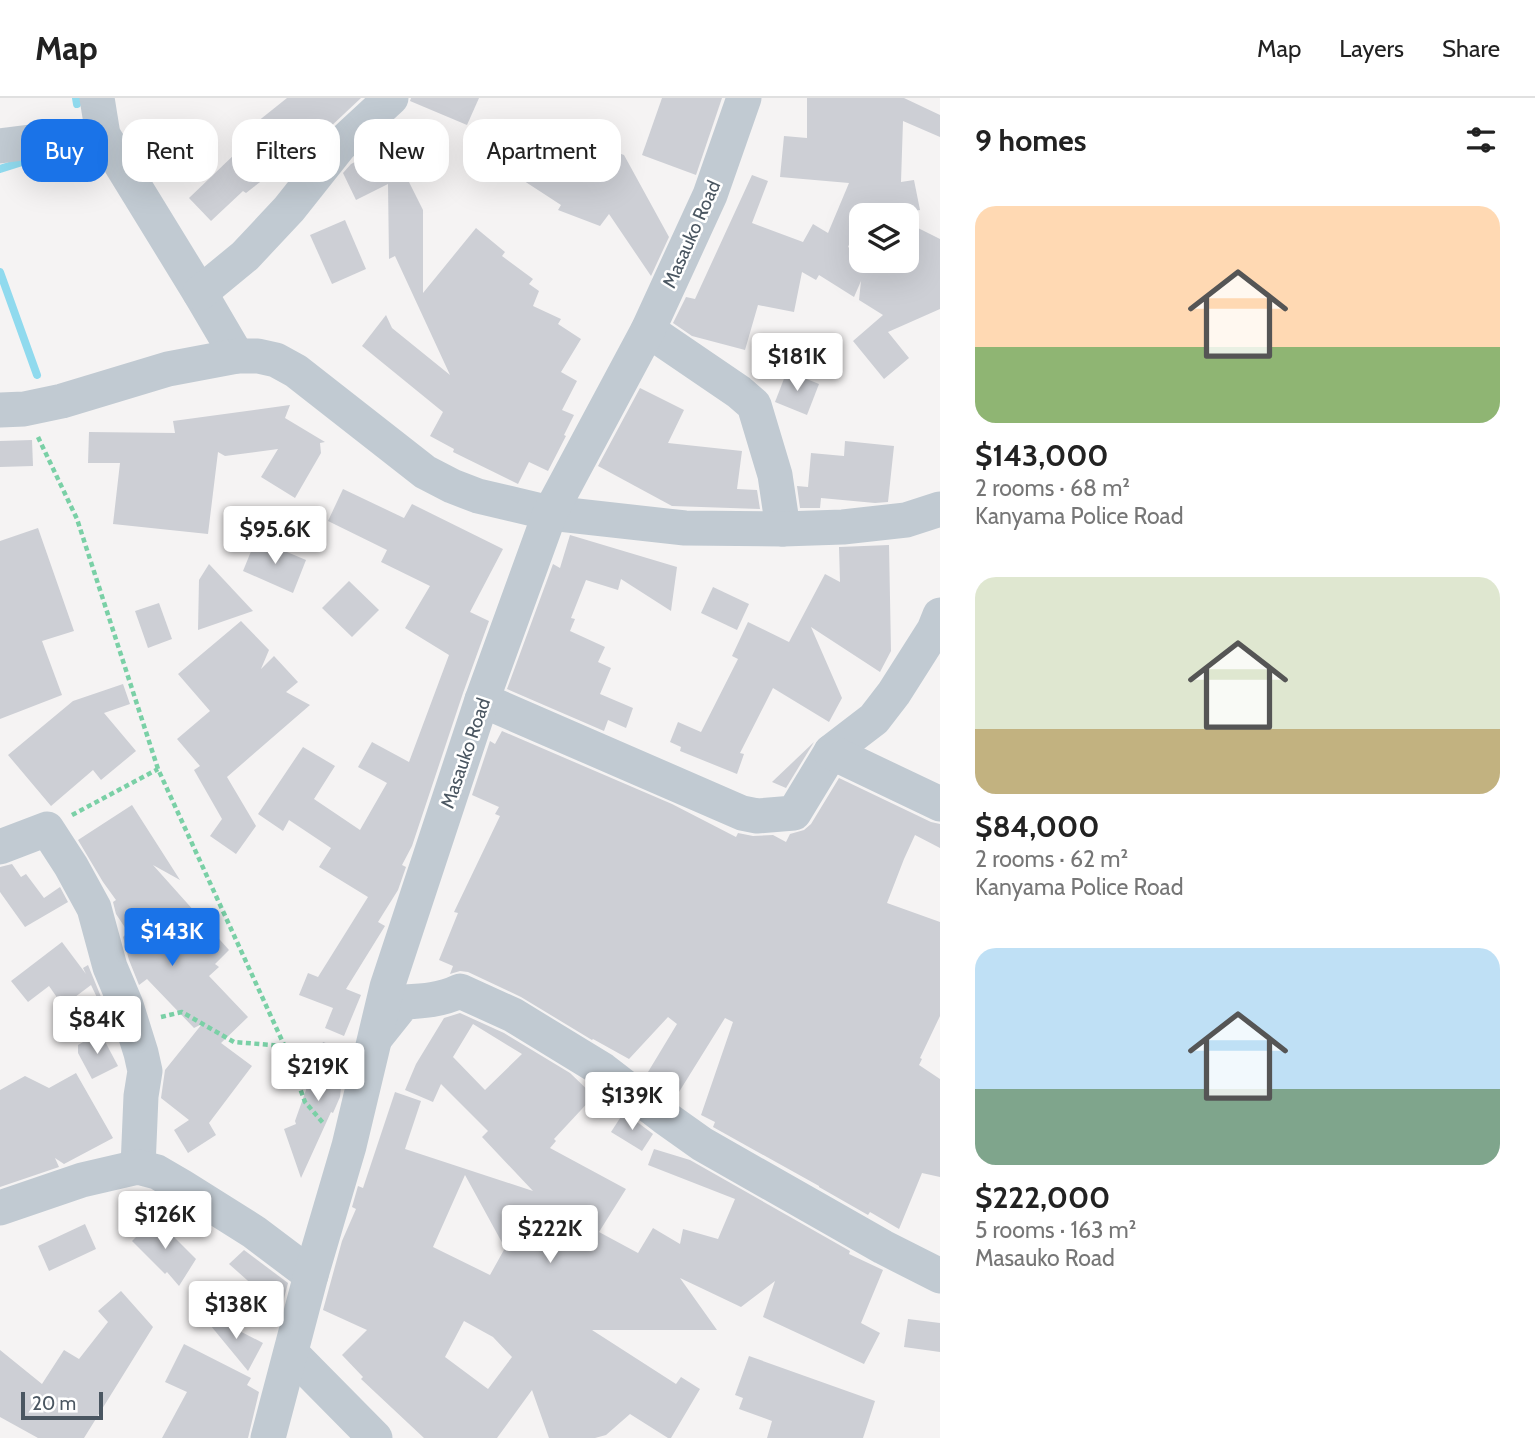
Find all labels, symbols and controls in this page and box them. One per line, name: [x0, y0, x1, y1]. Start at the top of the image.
text: Map: [35, 28, 98, 68]
text: Map: [1257, 34, 1301, 63]
text: Layers: [1339, 34, 1404, 63]
text: Share: [1442, 34, 1500, 63]
chip: Buy: [21, 119, 108, 182]
chip: Rent: [122, 119, 218, 182]
chip: Filters: [232, 119, 340, 182]
chip: New: [354, 119, 449, 182]
chip: Apartment: [463, 119, 621, 182]
icon: filters: [1462, 121, 1500, 159]
text: 9 homes: [975, 122, 1086, 159]
street label: Masauko Road: [657, 177, 725, 292]
map controls: [849, 203, 919, 273]
button: layers: [849, 203, 919, 273]
icon: home: [1175, 251, 1301, 377]
pin: $181K: [748, 334, 846, 393]
text: $181K: [768, 342, 826, 370]
text: $143,000: [975, 437, 1109, 474]
text: 2 rooms · 68 m²: [975, 474, 1130, 502]
text: Kanyama Police Road: [975, 502, 1183, 530]
pin: $95.6K: [218, 506, 332, 566]
text: $95.6K: [239, 515, 311, 543]
icon: home: [1175, 622, 1301, 748]
street label: Masauko Road: [436, 695, 495, 811]
text: $84,000: [975, 808, 1099, 845]
text: 2 rooms · 62 m²: [975, 845, 1128, 873]
text: Kanyama Police Road: [975, 873, 1183, 901]
pin: $143K: [123, 908, 221, 968]
text: $143K: [141, 917, 203, 945]
icon: home: [1175, 993, 1301, 1119]
pin: $84K: [56, 996, 138, 1056]
text: $84K: [69, 1005, 125, 1033]
pin: $219K: [269, 1044, 367, 1103]
text: $219K: [287, 1052, 349, 1080]
pin: $139K: [583, 1072, 681, 1132]
text: $139K: [601, 1081, 663, 1109]
text: $222,000: [975, 1179, 1110, 1216]
pin: $126K: [116, 1192, 214, 1251]
text: $126K: [134, 1200, 196, 1228]
pin: $222K: [501, 1206, 599, 1265]
text: $222K: [518, 1214, 582, 1242]
text: 5 rooms · 163 m²: [975, 1216, 1136, 1244]
text: Masauko Road: [975, 1244, 1115, 1272]
pin: $138K: [187, 1282, 285, 1341]
text: $138K: [205, 1290, 267, 1318]
scale bar: [21, 1389, 103, 1421]
text: 20 m: [32, 1392, 76, 1415]

